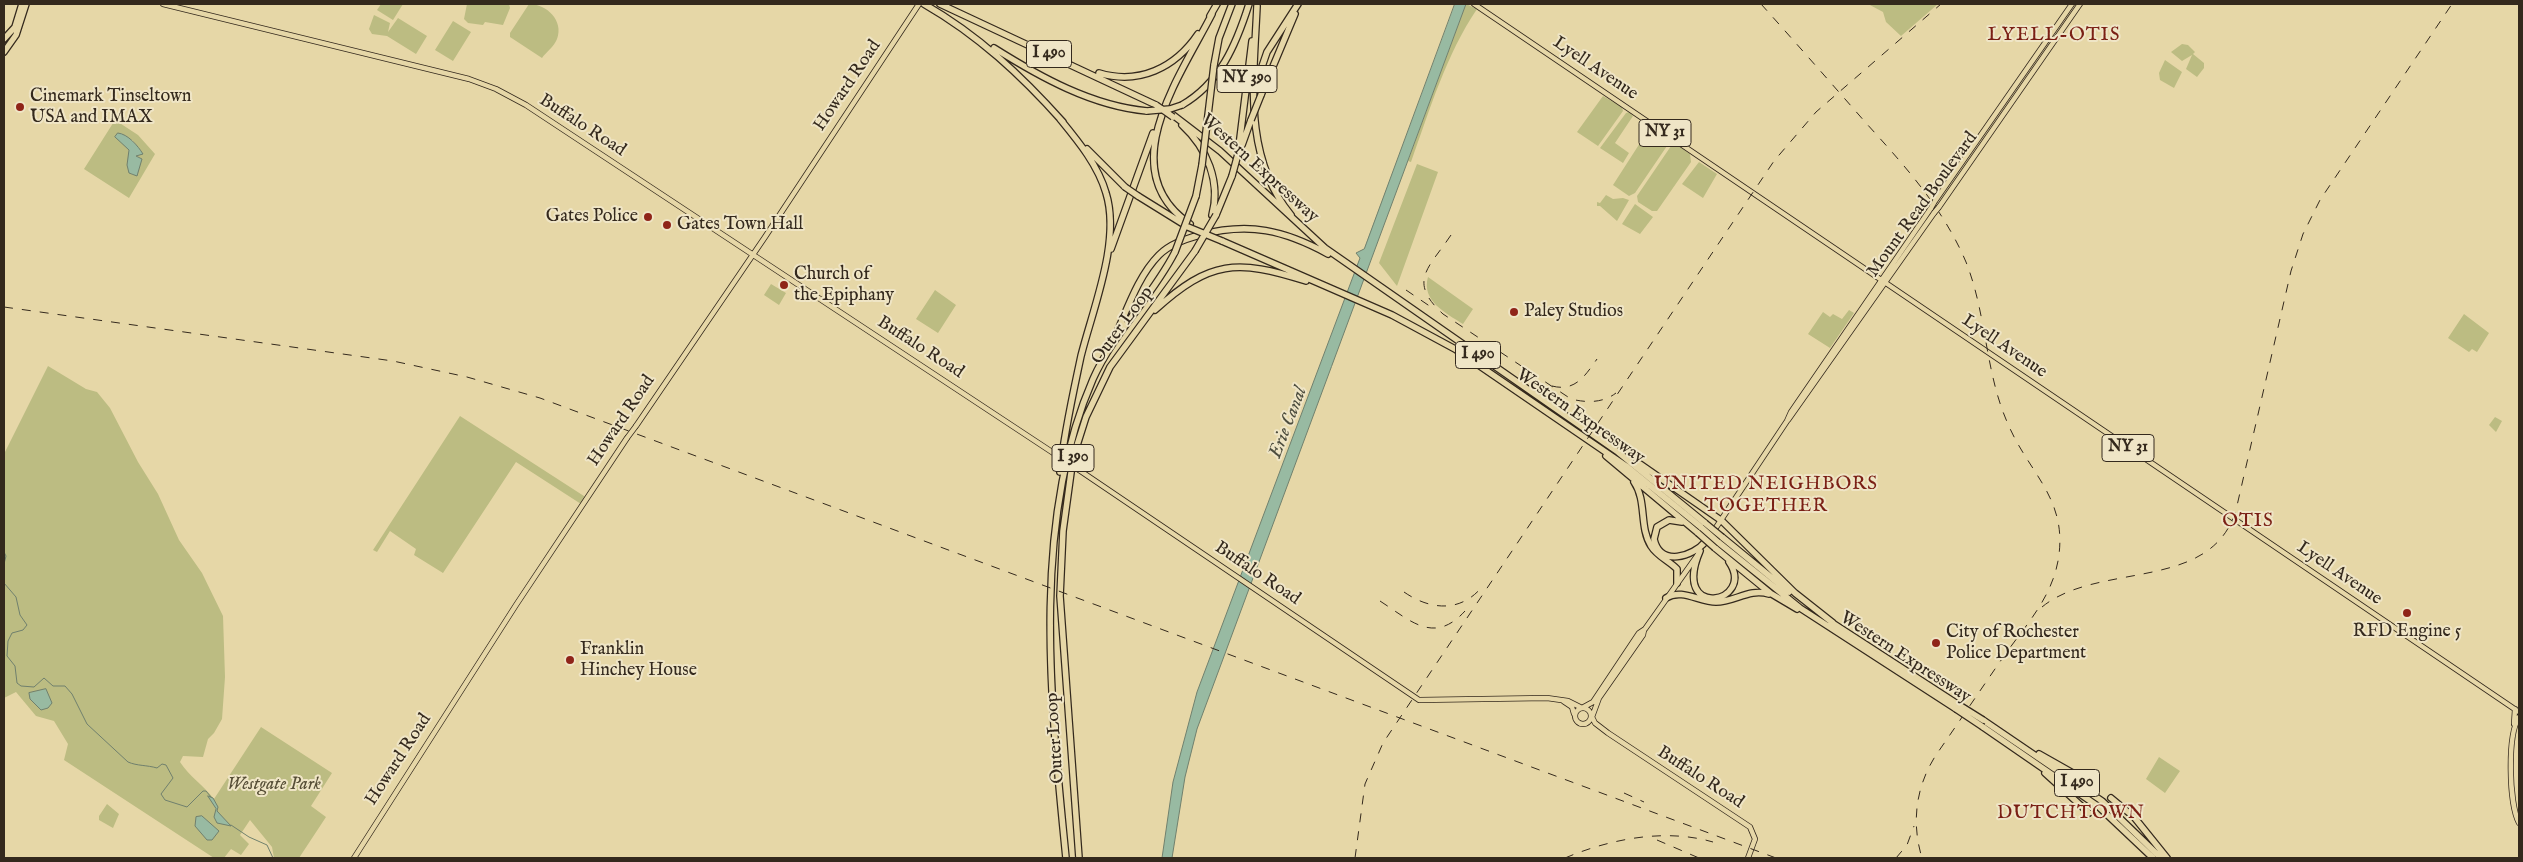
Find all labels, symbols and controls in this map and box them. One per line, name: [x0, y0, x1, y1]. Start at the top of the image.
district label: LYELL-OTIS: [1986, 25, 2122, 47]
street label: Lyell Avenue: [1548, 33, 1642, 105]
street label: Howard Road: [810, 36, 886, 136]
road number: I 490: [1026, 41, 1072, 68]
road number: NY 390: [1217, 66, 1277, 92]
place label: Cinemark Tinseltown USA and IMAX: [30, 86, 191, 128]
street label: Buffalo Road: [535, 90, 629, 162]
marker: Cinemark Tinseltown USA and IMAX: [14, 101, 26, 113]
street label: Western Expressway: [1195, 110, 1323, 228]
road number: NY 31: [1639, 120, 1691, 146]
street label: Mount Read Boulevard: [1863, 128, 1983, 282]
place label: Gates Police: [546, 206, 638, 228]
marker: Gates Police: [642, 211, 654, 223]
place label: Gates Town Hall: [677, 214, 803, 236]
marker: Gates Town Hall: [661, 219, 673, 231]
place label: Church of the Epiphany: [794, 264, 894, 306]
marker: Church of the Epiphany: [778, 279, 790, 291]
street label: Outer Loop: [1087, 283, 1159, 369]
place label: Paley Studios: [1524, 301, 1623, 323]
marker: Paley Studios: [1508, 306, 1520, 318]
street label: Lyell Avenue: [1957, 311, 2051, 383]
street label: Buffalo Road: [873, 312, 967, 384]
road number: I 490: [1456, 342, 1500, 368]
street label: Western Expressway: [1511, 365, 1649, 469]
street label: Howard Road: [584, 371, 660, 471]
water label: Erie Canal: [1265, 384, 1313, 462]
road number: NY 31: [2102, 434, 2154, 462]
road number: I 390: [1052, 444, 1094, 472]
district label: UNITED NEIGHBORS TOGETHER: [1652, 474, 1880, 518]
district label: OTIS: [2222, 511, 2274, 533]
street label: Buffalo Road: [1210, 537, 1304, 611]
street label: Lyell Avenue: [2292, 538, 2386, 610]
marker: RFD Engine 5: [2401, 607, 2413, 619]
street label: Western Expressway: [1835, 608, 1975, 708]
place label: RFD Engine 5: [2353, 621, 2461, 643]
place label: City of Rochester Police Department: [1946, 622, 2086, 664]
marker: City of Rochester Police Department: [1930, 637, 1942, 649]
place label: Franklin Hinchey House: [580, 639, 697, 682]
marker: Franklin Hinchey House: [564, 654, 576, 666]
street label: Outer Loop: [1042, 692, 1070, 784]
street label: Howard Road: [361, 710, 437, 810]
street label: Buffalo Road: [1653, 742, 1747, 814]
road number: I 490: [2054, 770, 2100, 796]
park label: Westgate Park: [227, 774, 321, 796]
district label: DUTCHTOWN: [1996, 803, 2146, 825]

